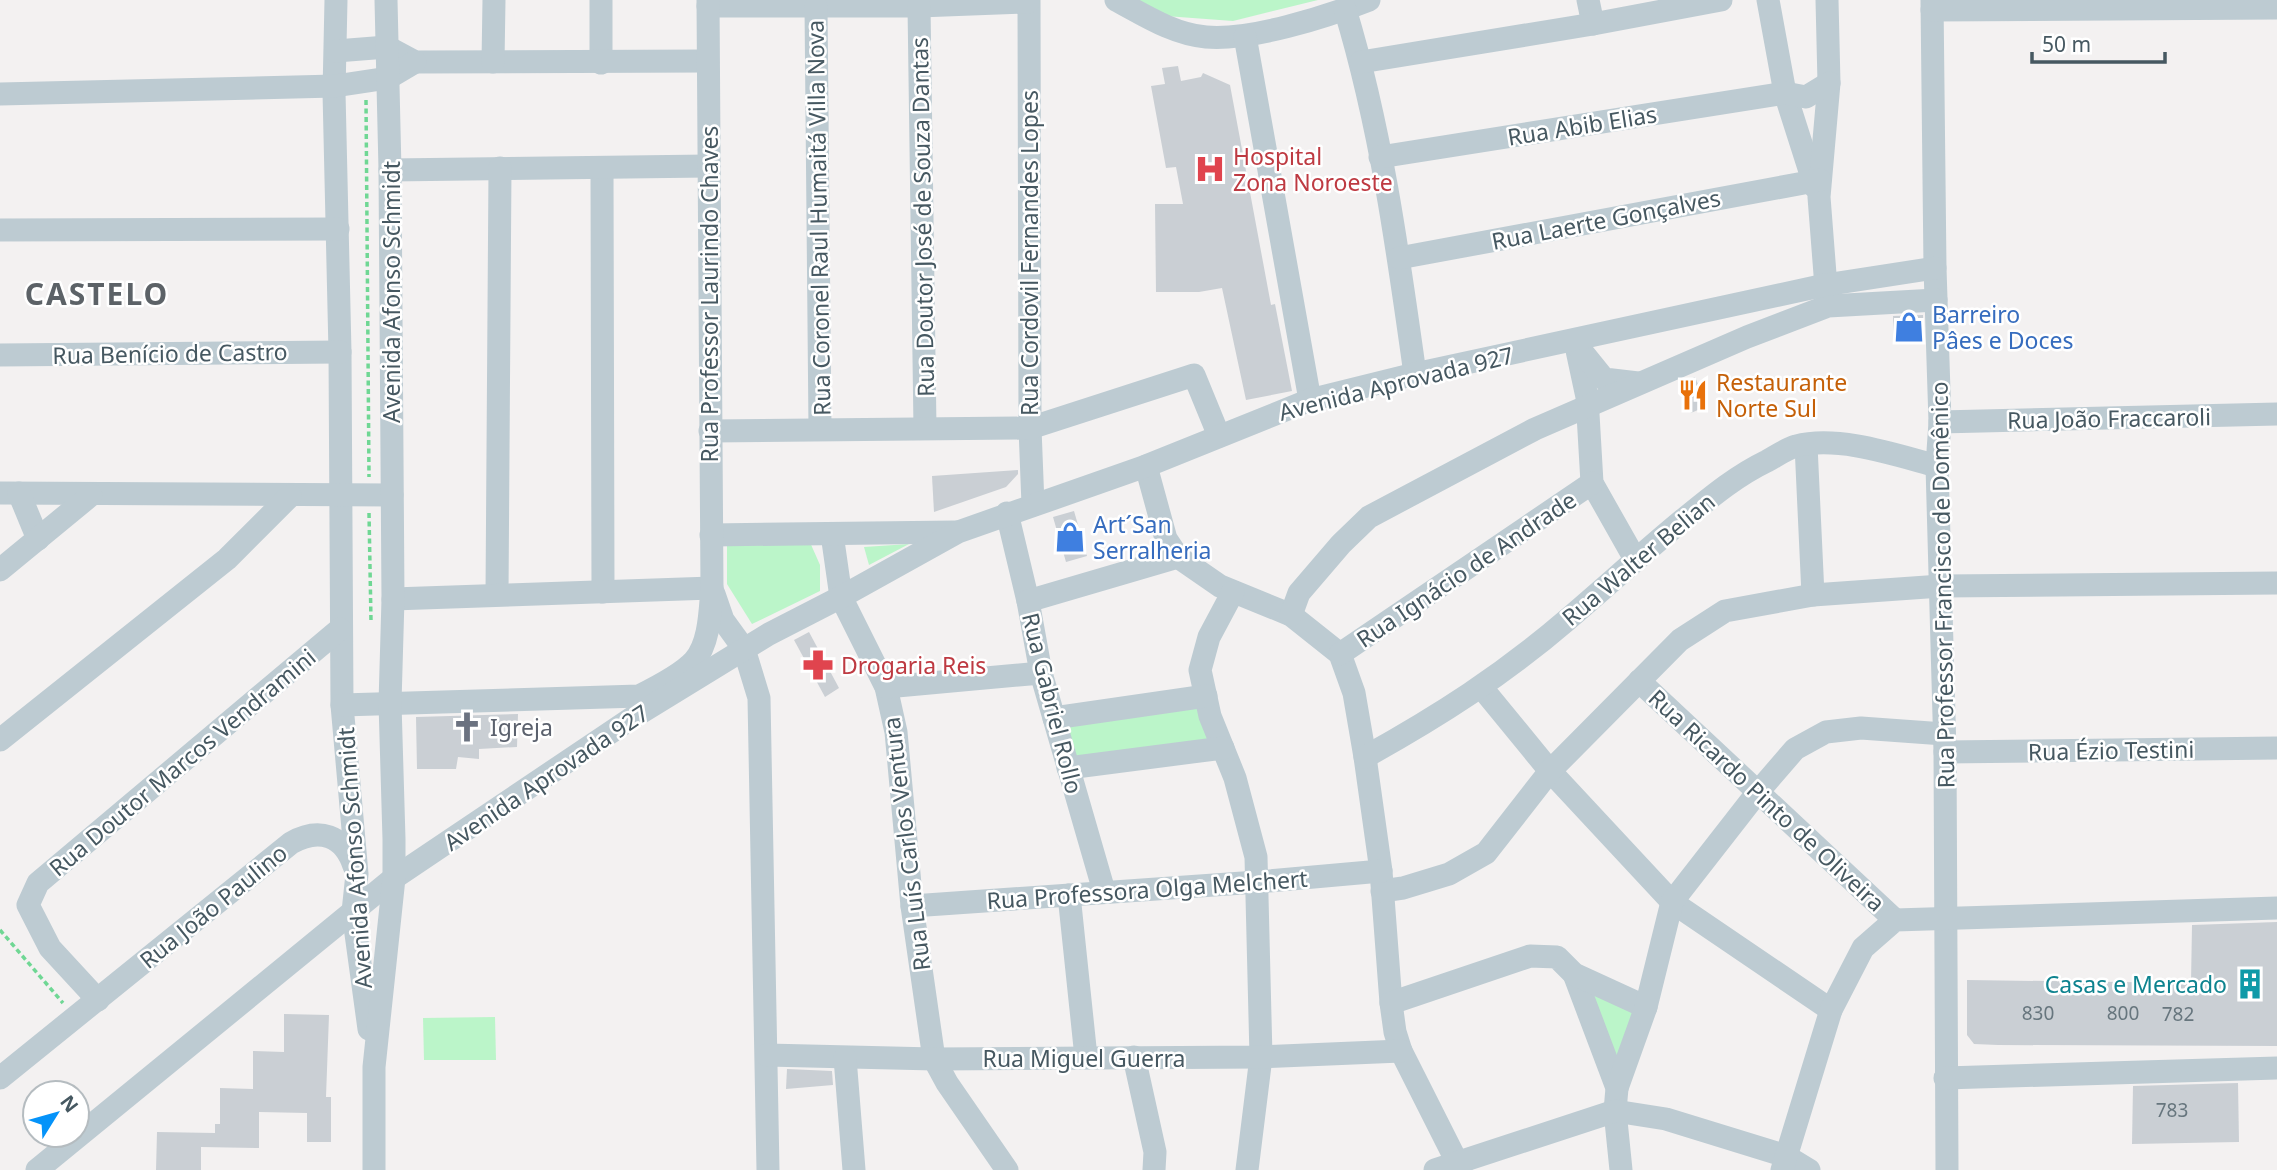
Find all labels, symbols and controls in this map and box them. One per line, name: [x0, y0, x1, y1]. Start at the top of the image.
street label: Rua Coronel Raul Humaitá Villa Nova: [799, 20, 837, 416]
scale bar: [2032, 21, 2165, 65]
text: 50 m: [2042, 30, 2091, 58]
street label: Rua Doutor José de Souza Dantas: [903, 37, 941, 397]
street label: Rua Cordovil Fernandes Lopes: [1013, 90, 1045, 416]
street label: Rua Abib Elias: [1505, 97, 1659, 153]
street label: Rua Professor Laurindo Chaves: [693, 126, 725, 462]
place label: Hospital Zona Noroeste: [1233, 140, 1393, 198]
hospital icon: Hospital Zona Noroeste: [1193, 152, 1227, 186]
street label: Avenida Afonso Schmidt: [375, 161, 407, 423]
street label: Rua Laerte Gonçalves: [1489, 181, 1723, 257]
district label: CASTELO: [25, 273, 169, 314]
place label: Barreiro Pâes e Doces: [1932, 298, 2073, 356]
shop icon: Barreiro Pâes e Doces: [1892, 310, 1926, 344]
street label: Rua Benício de Castro: [52, 335, 288, 371]
street label: Avenida Aprovada 927: [1275, 338, 1517, 428]
place label: Restaurante Norte Sul: [1716, 366, 1847, 424]
restaurant icon: Restaurante Norte Sul: [1676, 378, 1710, 412]
street label: Rua Professor Francisco de Domênico: [1922, 381, 1962, 789]
street label: Rua João Fraccaroli: [2007, 400, 2211, 436]
street label: Rua Ignácio de Andrade: [1350, 483, 1582, 655]
street label: Rua Walter Belian: [1555, 485, 1721, 633]
place label: Art´San Serralheria: [1093, 508, 1212, 566]
shop icon: Art´San Serralheria: [1053, 520, 1087, 554]
street label: Rua Gabriel Rollo: [1015, 609, 1091, 797]
street label: Rua Doutor Marcos Vendramini: [42, 641, 322, 883]
pharmacy icon: Drogaria Reis: [801, 648, 835, 682]
place label: Drogaria Reis: [841, 649, 986, 681]
street label: Rua Ricardo Pinto de Oliveira: [1642, 682, 1892, 918]
street label: Avenida Aprovada 927: [437, 696, 655, 858]
church icon: Igreja: [450, 710, 484, 744]
place label: Igreja: [490, 711, 553, 743]
street label: Rua Luís Carlos Ventura: [875, 715, 937, 973]
street label: Avenida Afonso Schmidt: [329, 726, 379, 990]
street label: Rua Ézio Testini: [2028, 733, 2194, 767]
street label: Rua João Paulino: [132, 836, 294, 976]
street label: Rua Professora Olga Melchert: [985, 862, 1309, 916]
building icon: Casas e Mercado: [2233, 967, 2267, 1001]
place label: Casas e Mercado: [2045, 968, 2227, 1000]
house number: 830: [2022, 1000, 2054, 1026]
house number: 800: [2107, 1000, 2139, 1026]
house number: 782: [2162, 1001, 2194, 1027]
street label: Rua Miguel Guerra: [983, 1042, 1185, 1074]
north arrow: [21, 1079, 91, 1149]
text: N: [55, 1090, 85, 1118]
house number: 783: [2156, 1097, 2188, 1123]

